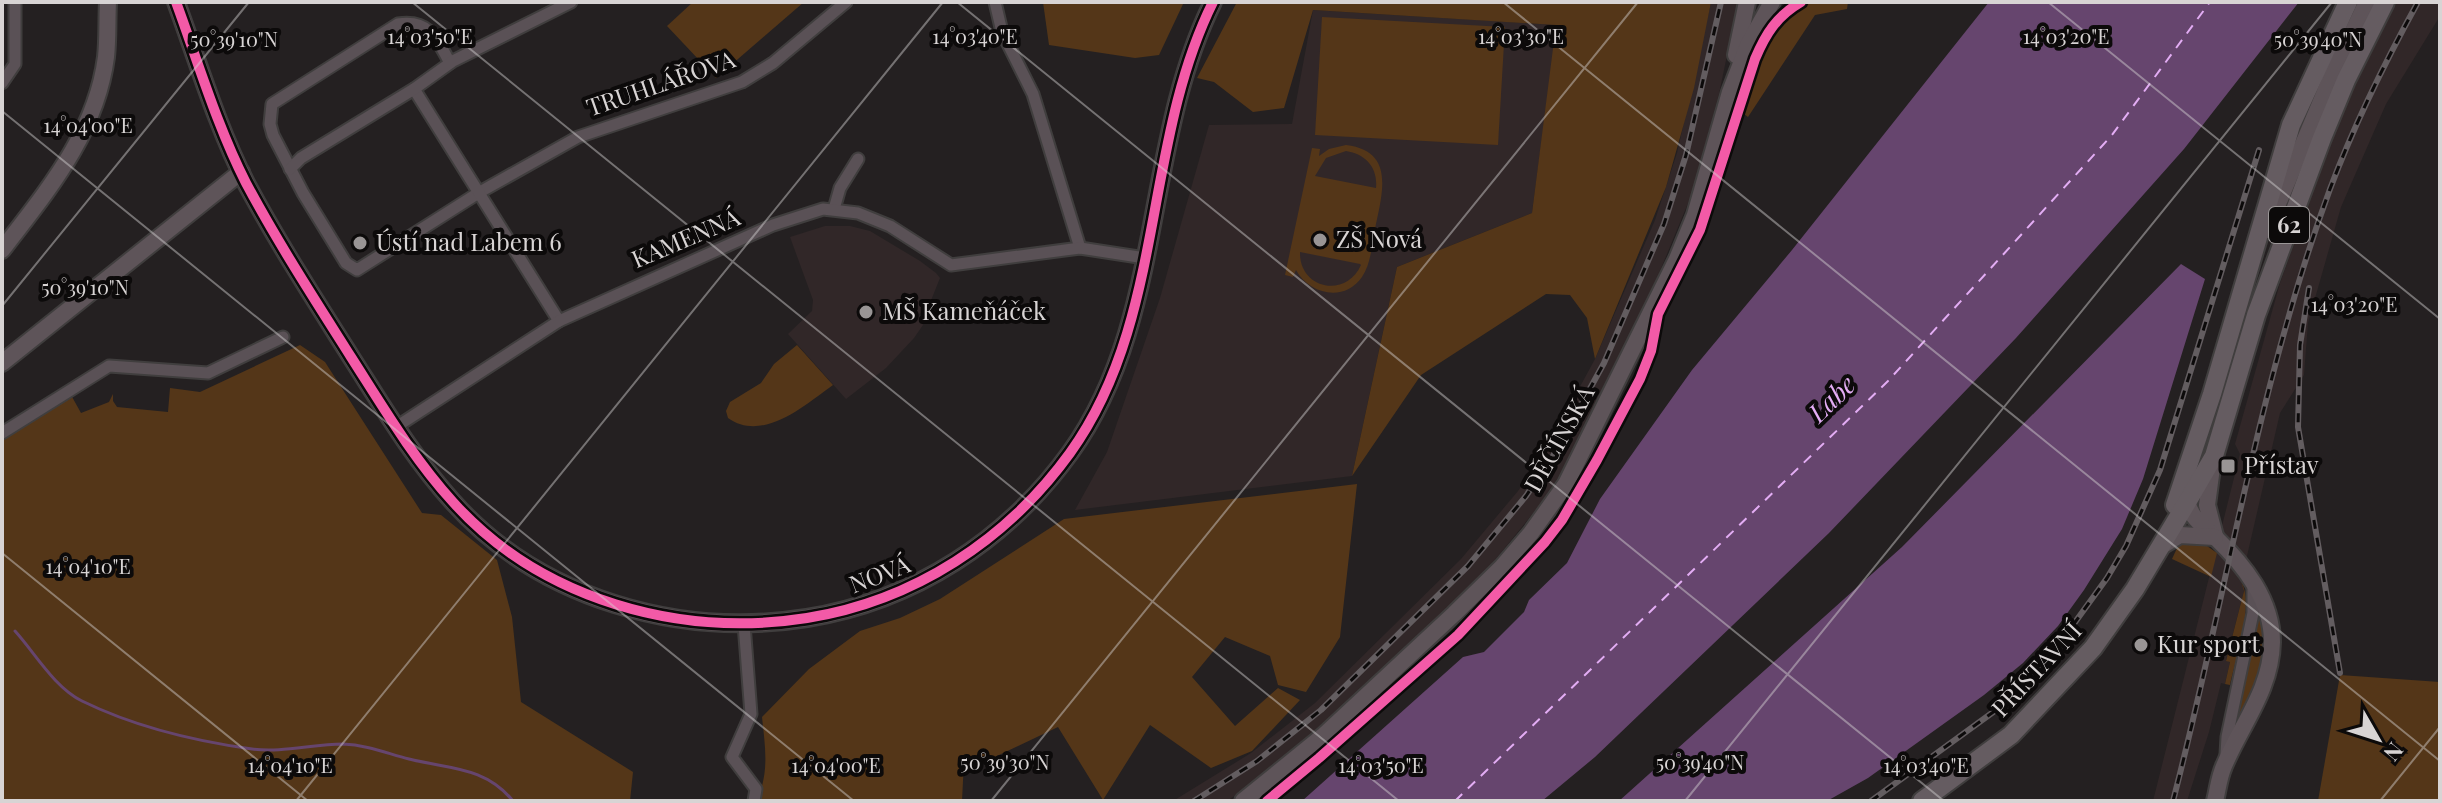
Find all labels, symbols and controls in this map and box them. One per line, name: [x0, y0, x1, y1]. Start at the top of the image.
text: 14°03'50"E: [387, 22, 473, 49]
text: 14°03'40"E: [932, 22, 1018, 49]
text: 14°03'30"E: [1478, 22, 1564, 49]
text: 14°03'20"E: [2023, 22, 2109, 49]
text: 50°39'10"N: [190, 25, 278, 52]
text: 50°39'40"N: [2274, 25, 2362, 52]
street label: TRUHLÁŘOVA: [582, 41, 740, 123]
text: 14°04'00"E: [43, 111, 133, 138]
street label: KAMENNÁ: [626, 200, 745, 274]
road number: 62: [2269, 207, 2309, 243]
place label: ZŠ Nová: [1336, 222, 1422, 254]
place label: Ústí nad Labem 6: [376, 225, 562, 257]
marker: ZŠ Nová: [1311, 231, 1329, 249]
marker: Ústí nad Labem 6: [351, 234, 369, 252]
text: 50°39'10"N: [41, 273, 129, 300]
text: 14°03'20"E: [2311, 290, 2397, 317]
place label: MŠ Kameňáček: [882, 294, 1047, 326]
marker: MŠ Kameňáček: [857, 303, 875, 321]
water label: Labe: [1799, 367, 1862, 430]
street label: DĚČÍNSKÁ: [1516, 378, 1601, 497]
place label: Přístav: [2244, 448, 2319, 480]
marker: Přístav: [2219, 457, 2237, 475]
street label: NOVÁ: [844, 547, 915, 599]
text: 14°04'10"E: [45, 552, 131, 579]
street label: PŘÍSTAVNÍ: [1983, 614, 2088, 723]
place label: Kur sport: [2157, 627, 2260, 659]
marker: Kur sport: [2132, 636, 2150, 654]
north arrow: [2338, 699, 2418, 779]
text: N: [2378, 737, 2411, 768]
text: 50°39'30"N: [960, 748, 1050, 775]
text: 50°39'40"N: [1656, 748, 1744, 775]
text: 14°04'10"E: [247, 751, 333, 778]
text: 14°04'00"E: [791, 751, 881, 778]
text: 14°03'50"E: [1338, 751, 1424, 778]
text: 14°03'40"E: [1883, 751, 1969, 778]

